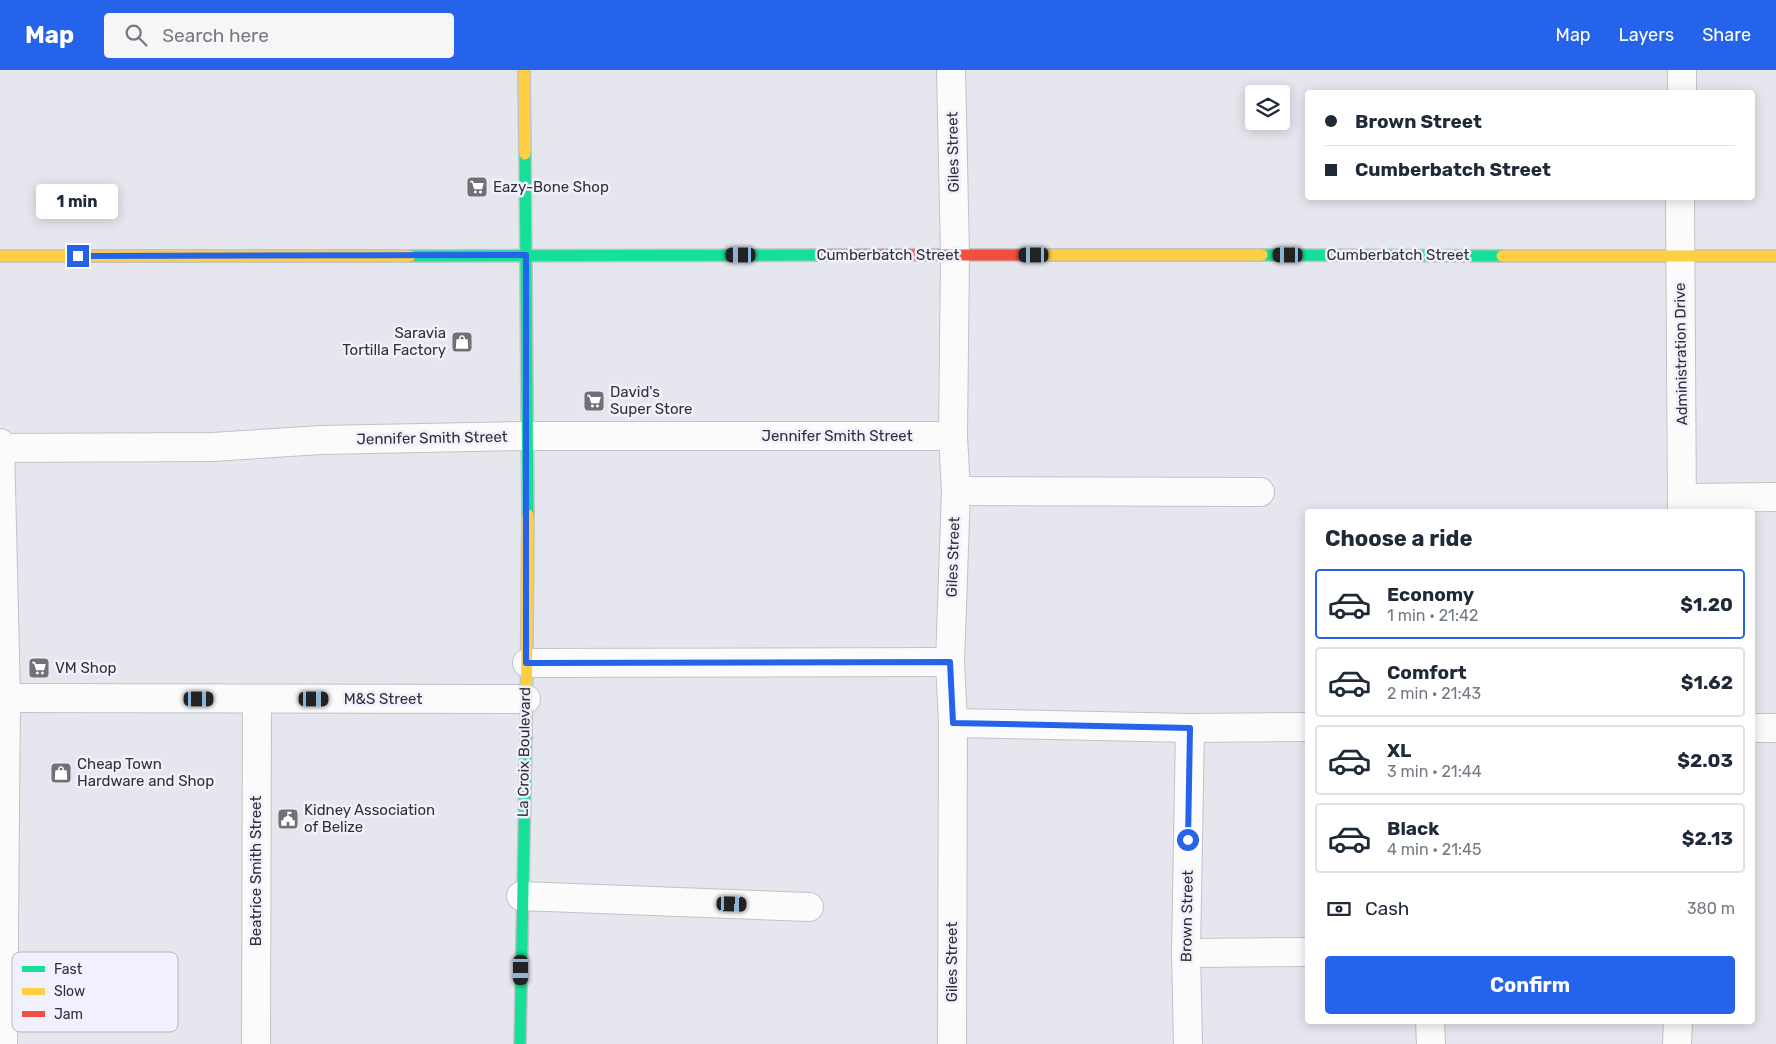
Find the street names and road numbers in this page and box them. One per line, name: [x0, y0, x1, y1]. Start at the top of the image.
street label: Giles Street: [943, 111, 963, 192]
street label: Cumberbatch Street: [817, 246, 960, 264]
street label: Cumberbatch Street: [1327, 246, 1470, 264]
street label: Administration Drive: [1671, 282, 1691, 426]
street label: Jennifer Smith Street: [761, 427, 913, 445]
street label: Jennifer Smith Street: [356, 428, 508, 448]
street label: Giles Street: [943, 516, 963, 598]
street label: La Croix Boulevard: [514, 687, 534, 817]
street label: M&S Street: [344, 690, 422, 708]
street label: Beatrice Smith Street: [247, 796, 265, 946]
street label: Brown Street: [1177, 870, 1197, 962]
street label: Giles Street: [943, 922, 961, 1002]

